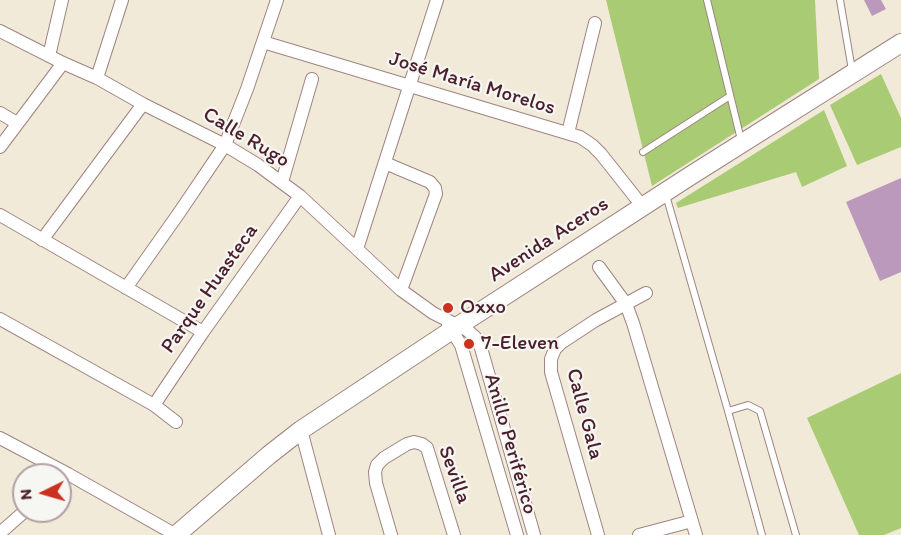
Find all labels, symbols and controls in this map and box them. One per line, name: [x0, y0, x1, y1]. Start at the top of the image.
street label: José María Morelos: [386, 47, 558, 121]
street label: Calle Rugo: [198, 102, 294, 174]
street label: Avenida Aceros: [484, 192, 614, 288]
street label: Parque Huasteca: [156, 219, 264, 359]
place label: Oxxo: [460, 295, 506, 321]
marker: Oxxo: [441, 301, 455, 315]
place label: 7-Eleven: [481, 331, 559, 357]
marker: 7-Eleven: [462, 337, 476, 351]
street label: Calle Gala: [560, 366, 608, 462]
street label: Anillo Periférico: [478, 371, 542, 517]
street label: Sevilla: [432, 443, 476, 507]
north arrow: [12, 463, 72, 523]
text: N: [16, 488, 35, 501]

